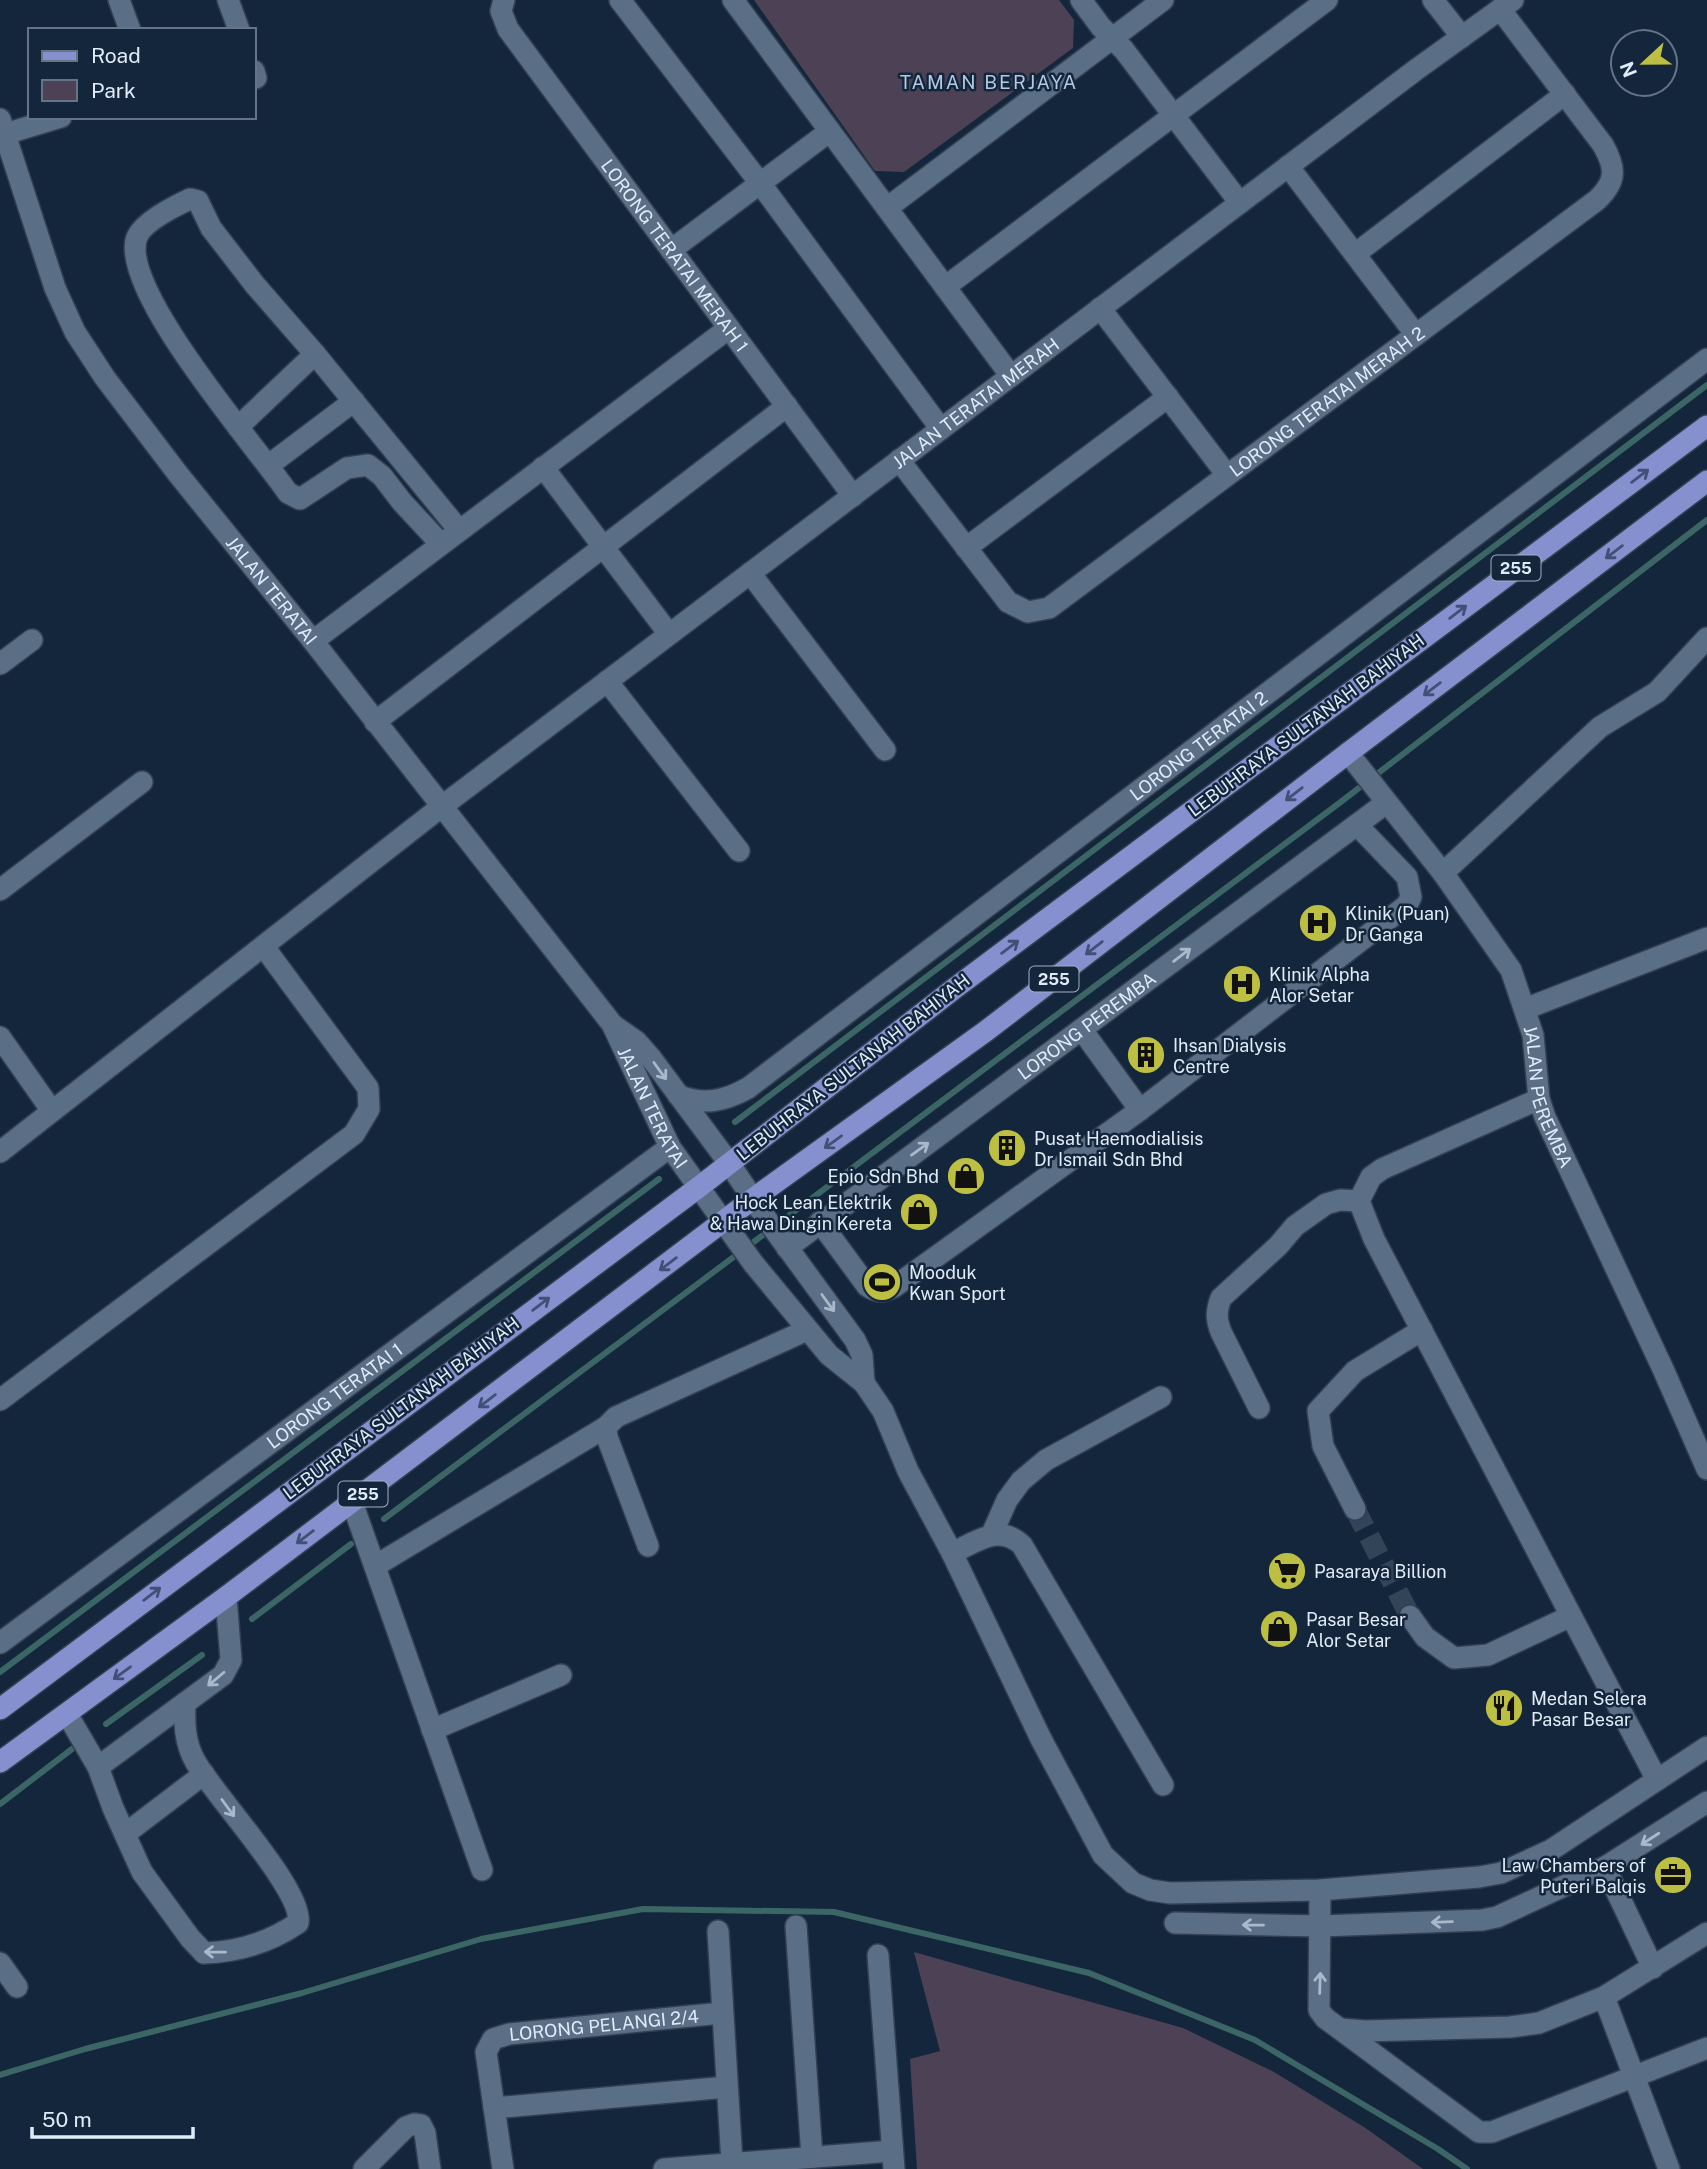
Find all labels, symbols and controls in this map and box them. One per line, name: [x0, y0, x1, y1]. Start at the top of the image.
legend: [28, 28, 256, 119]
north arrow: [1609, 28, 1679, 98]
text: Road: [91, 43, 141, 68]
text: N: [1615, 58, 1641, 80]
district label: TAMAN BERJAYA: [900, 71, 1078, 93]
text: Park: [91, 78, 136, 103]
street label: LORONG TERATAI MERAH 1: [597, 155, 753, 356]
street label: LORONG TERATAI MERAH 2: [1225, 322, 1428, 481]
street label: JALAN TERATAI MERAH: [888, 333, 1063, 473]
one-way arrow: [1630, 468, 1649, 483]
street label: JALAN TERATAI: [222, 532, 322, 649]
one-way arrow: [1605, 544, 1623, 559]
road number: 255: [1492, 555, 1540, 580]
one-way arrow: [1448, 604, 1467, 619]
street label: LEBUHRAYA SULTANAH BAHIYAH: [1184, 629, 1428, 821]
one-way arrow: [1423, 682, 1442, 696]
street label: LORONG TERATAI 2: [1125, 687, 1271, 805]
one-way arrow: [1285, 787, 1304, 802]
hospital icon: Klinik (Puan) Dr Ganga: [1297, 902, 1339, 944]
place label: Klinik (Puan) Dr Ganga: [1345, 903, 1450, 945]
one-way arrow: [1000, 939, 1019, 954]
one-way arrow: [1086, 940, 1104, 955]
one-way arrow: [1172, 948, 1191, 962]
hospital icon: Klinik Alpha Alor Setar: [1221, 963, 1263, 1005]
place label: Klinik Alpha Alor Setar: [1269, 964, 1370, 1006]
street label: LORONG PEREMBA: [1013, 967, 1160, 1084]
road number: 255: [1030, 967, 1078, 992]
street label: LEBUHRAYA SULTANAH BAHIYAH: [732, 969, 974, 1165]
street label: JALAN PEREMBA: [1520, 1022, 1578, 1171]
building icon: Ihsan Dialysis Centre: [1125, 1034, 1167, 1076]
place label: Ihsan Dialysis Centre: [1173, 1035, 1286, 1077]
street label: JALAN TERATAI: [614, 1043, 692, 1172]
one-way arrow: [653, 1061, 667, 1080]
building icon: Pusat Haemodialisis Dr Ismail Sdn Bhd: [986, 1127, 1028, 1169]
place label: Pusat Haemodialisis Dr Ismail Sdn Bhd: [1034, 1128, 1203, 1170]
one-way arrow: [824, 1134, 843, 1149]
one-way arrow: [911, 1141, 929, 1156]
shop icon: Epio Sdn Bhd: [945, 1155, 987, 1197]
place label: Epio Sdn Bhd: [828, 1166, 939, 1187]
shop icon: Hock Lean Elektrik & Hawa Dingin Kereta: [898, 1191, 940, 1233]
place label: Hock Lean Elektrik & Hawa Dingin Kereta: [710, 1192, 892, 1234]
one-way arrow: [660, 1256, 678, 1271]
sports icon: Mooduk Kwan Sport: [861, 1261, 903, 1303]
place label: Mooduk Kwan Sport: [909, 1262, 1006, 1304]
one-way arrow: [820, 1294, 835, 1313]
one-way arrow: [531, 1297, 550, 1311]
street label: LEBUHRAYA SULTANAH BAHIYAH: [279, 1312, 523, 1504]
street label: LORONG TERATAI 1: [262, 1338, 406, 1453]
one-way arrow: [478, 1393, 497, 1408]
road number: 255: [338, 1482, 388, 1506]
one-way arrow: [296, 1530, 315, 1545]
supermarket icon: Pasaraya Billion: [1266, 1550, 1308, 1592]
place label: Pasaraya Billion: [1314, 1561, 1447, 1582]
one-way arrow: [143, 1587, 161, 1602]
shop icon: Pasar Besar Alor Setar: [1258, 1608, 1300, 1650]
place label: Pasar Besar Alor Setar: [1306, 1609, 1406, 1651]
one-way arrow: [113, 1665, 132, 1680]
one-way arrow: [207, 1671, 225, 1687]
restaurant icon: Medan Selera Pasar Besar: [1483, 1687, 1525, 1729]
place label: Medan Selera Pasar Besar: [1531, 1688, 1647, 1730]
one-way arrow: [221, 1798, 236, 1817]
one-way arrow: [1640, 1832, 1660, 1846]
office icon: Law Chambers of Puteri Balqis: [1652, 1854, 1694, 1896]
place label: Law Chambers of Puteri Balqis: [1502, 1855, 1646, 1897]
one-way arrow: [1431, 1915, 1454, 1928]
one-way arrow: [1242, 1918, 1265, 1931]
one-way arrow: [204, 1945, 227, 1959]
one-way arrow: [1313, 1972, 1326, 1995]
street label: LORONG PELANGI 2/4: [508, 2005, 700, 2044]
scale bar: [32, 2096, 192, 2140]
text: 50 m: [42, 2107, 92, 2132]

